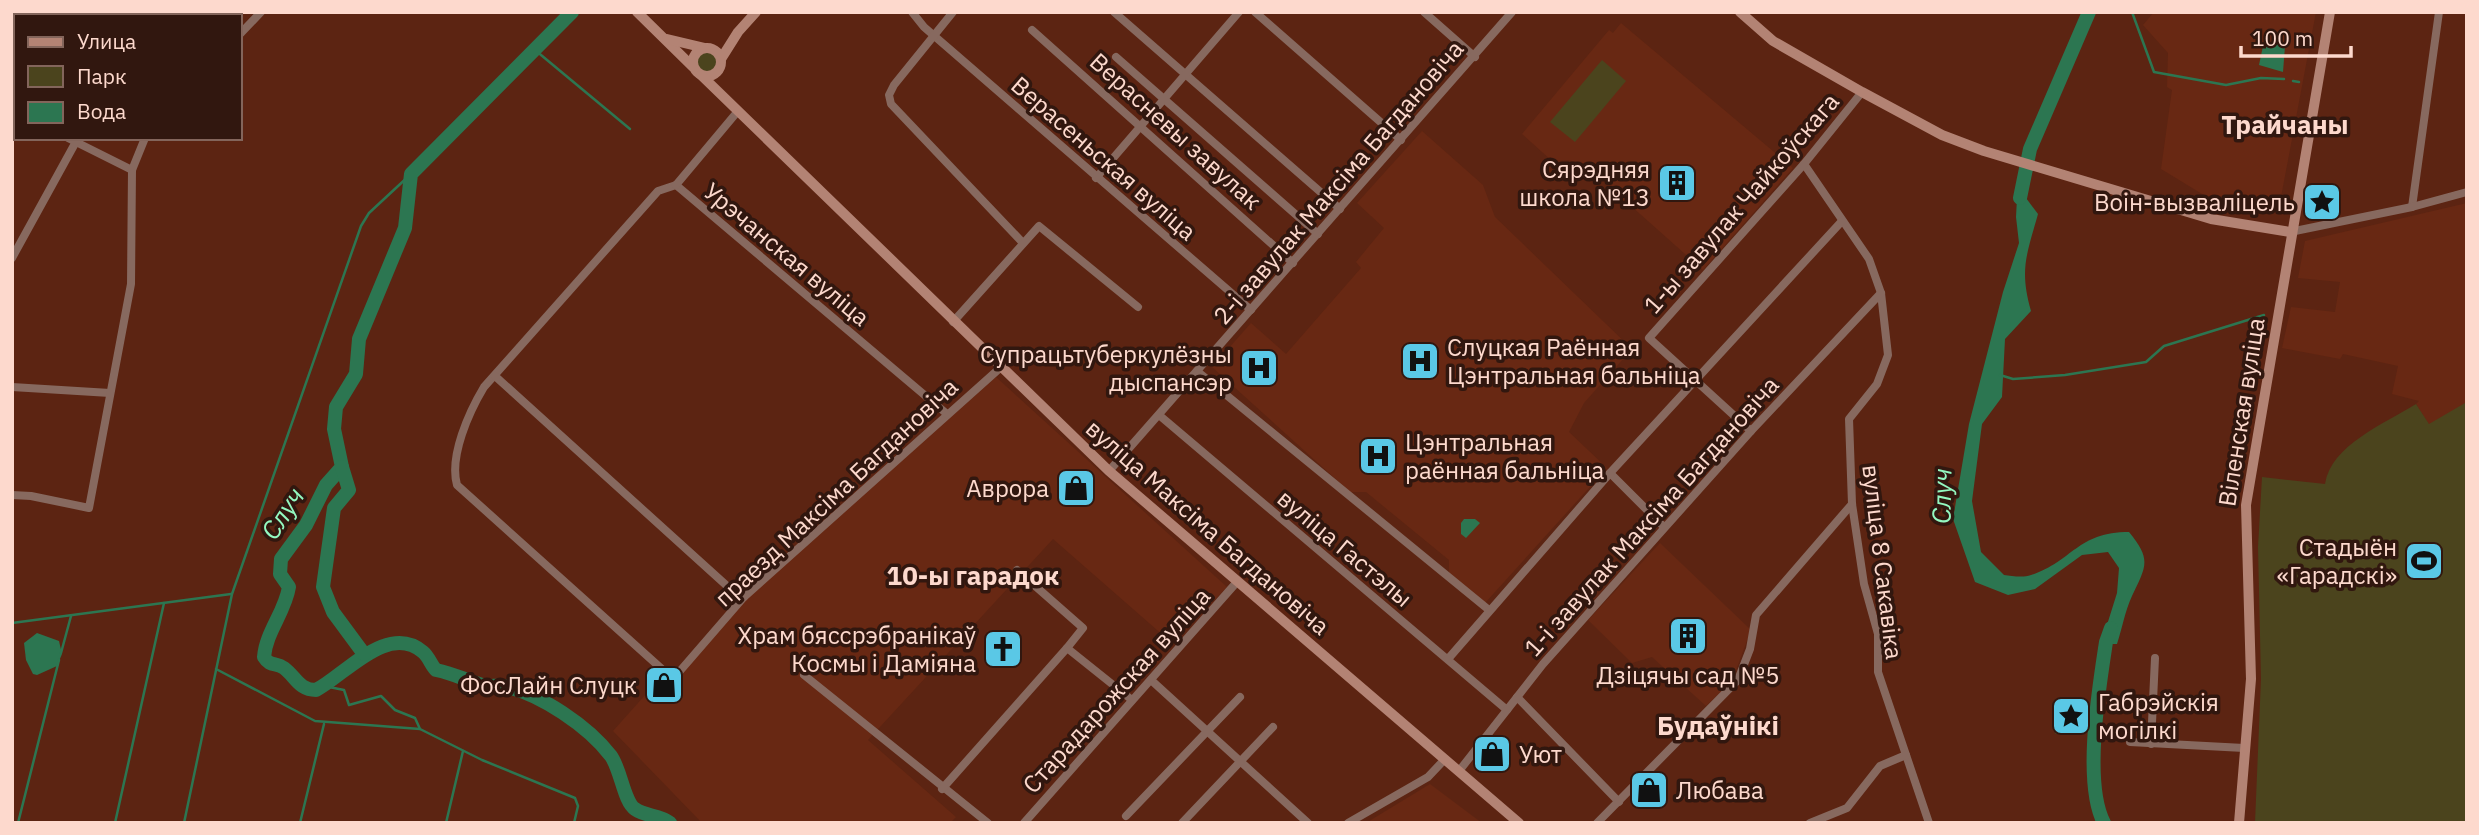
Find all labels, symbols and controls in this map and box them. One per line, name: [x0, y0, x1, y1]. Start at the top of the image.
legend: [14, 14, 242, 140]
scale bar: [2241, 14, 2351, 58]
text: 100 m: [2252, 24, 2313, 52]
text: Улица: [77, 27, 136, 55]
street label: 2-і завулак Максіма Багдановіча: [1206, 33, 1470, 331]
street label: Верасневы завулак: [1083, 45, 1269, 217]
text: Парк: [77, 62, 127, 90]
street label: Верасеньская вуліца: [1005, 69, 1203, 247]
street label: 1-ы завулак Чайкоўскага: [1636, 86, 1846, 320]
text: Вода: [77, 97, 126, 125]
district label: Трайчаны: [2221, 107, 2349, 141]
place label: Сярэдняя школа №13: [1519, 153, 1650, 213]
building icon: Сярэдняя школа №13: [1656, 162, 1698, 204]
street label: Урэчанская вуліца: [697, 175, 877, 333]
place icon: Воін-вызваліцель: [2301, 181, 2343, 223]
place label: Воін-вызваліцель: [2094, 186, 2295, 218]
street label: Віленская вуліца: [2210, 315, 2272, 509]
place label: Слуцкая Раённая Цэнтральная бальніца: [1447, 331, 1701, 391]
place label: Супрацьтуберкулёзны дыспансэр: [980, 338, 1232, 398]
hospital icon: Слуцкая Раённая Цэнтральная бальніца: [1399, 340, 1441, 382]
hospital icon: Супрацьтуберкулёзны дыспансэр: [1238, 347, 1280, 389]
street label: 1-і завулак Максіма Багдановіча: [1517, 369, 1786, 663]
street label: праезд Максіма Багдановіча: [707, 371, 965, 613]
street label: вуліца Максіма Багдановіча: [1079, 412, 1337, 642]
place label: Цэнтральная раённая бальніца: [1405, 426, 1605, 486]
hospital icon: Цэнтральная раённая бальніца: [1357, 435, 1399, 477]
street label: вуліца 8 Сакавіка: [1855, 463, 1911, 661]
shop icon: Аврора: [1055, 467, 1097, 509]
water label: Случ: [1924, 468, 1958, 524]
place label: Аврора: [966, 472, 1049, 504]
water label: Случ: [253, 480, 311, 546]
street label: вуліца Гастэлы: [1271, 482, 1419, 614]
place label: Стадыён «Гарадскі»: [2277, 531, 2397, 591]
sports icon: Стадыён «Гарадскі»: [2403, 540, 2445, 582]
district label: 10-ы гарадок: [887, 558, 1059, 592]
street label: Старадарожская вуліца: [1015, 580, 1217, 800]
building icon: Дзіцячы сад №5: [1667, 615, 1709, 657]
place label: Храм бяссрэбранікаў Космы і Даміяна: [737, 619, 976, 679]
church icon: Храм бяссрэбранікаў Космы і Даміяна: [982, 628, 1024, 670]
place label: Дзіцячы сад №5: [1596, 659, 1780, 691]
shop icon: ФосЛайн Слуцк: [643, 664, 685, 706]
place label: ФосЛайн Слуцк: [460, 669, 637, 701]
place label: Габрэйскія могілкі: [2098, 686, 2219, 746]
place icon: Габрэйскія могілкі: [2050, 695, 2092, 737]
district label: Будаўнікі: [1657, 708, 1779, 742]
shop icon: Уют: [1471, 733, 1513, 775]
place label: Уют: [1519, 738, 1562, 770]
shop icon: Любава: [1628, 769, 1670, 811]
place label: Любава: [1676, 774, 1764, 806]

